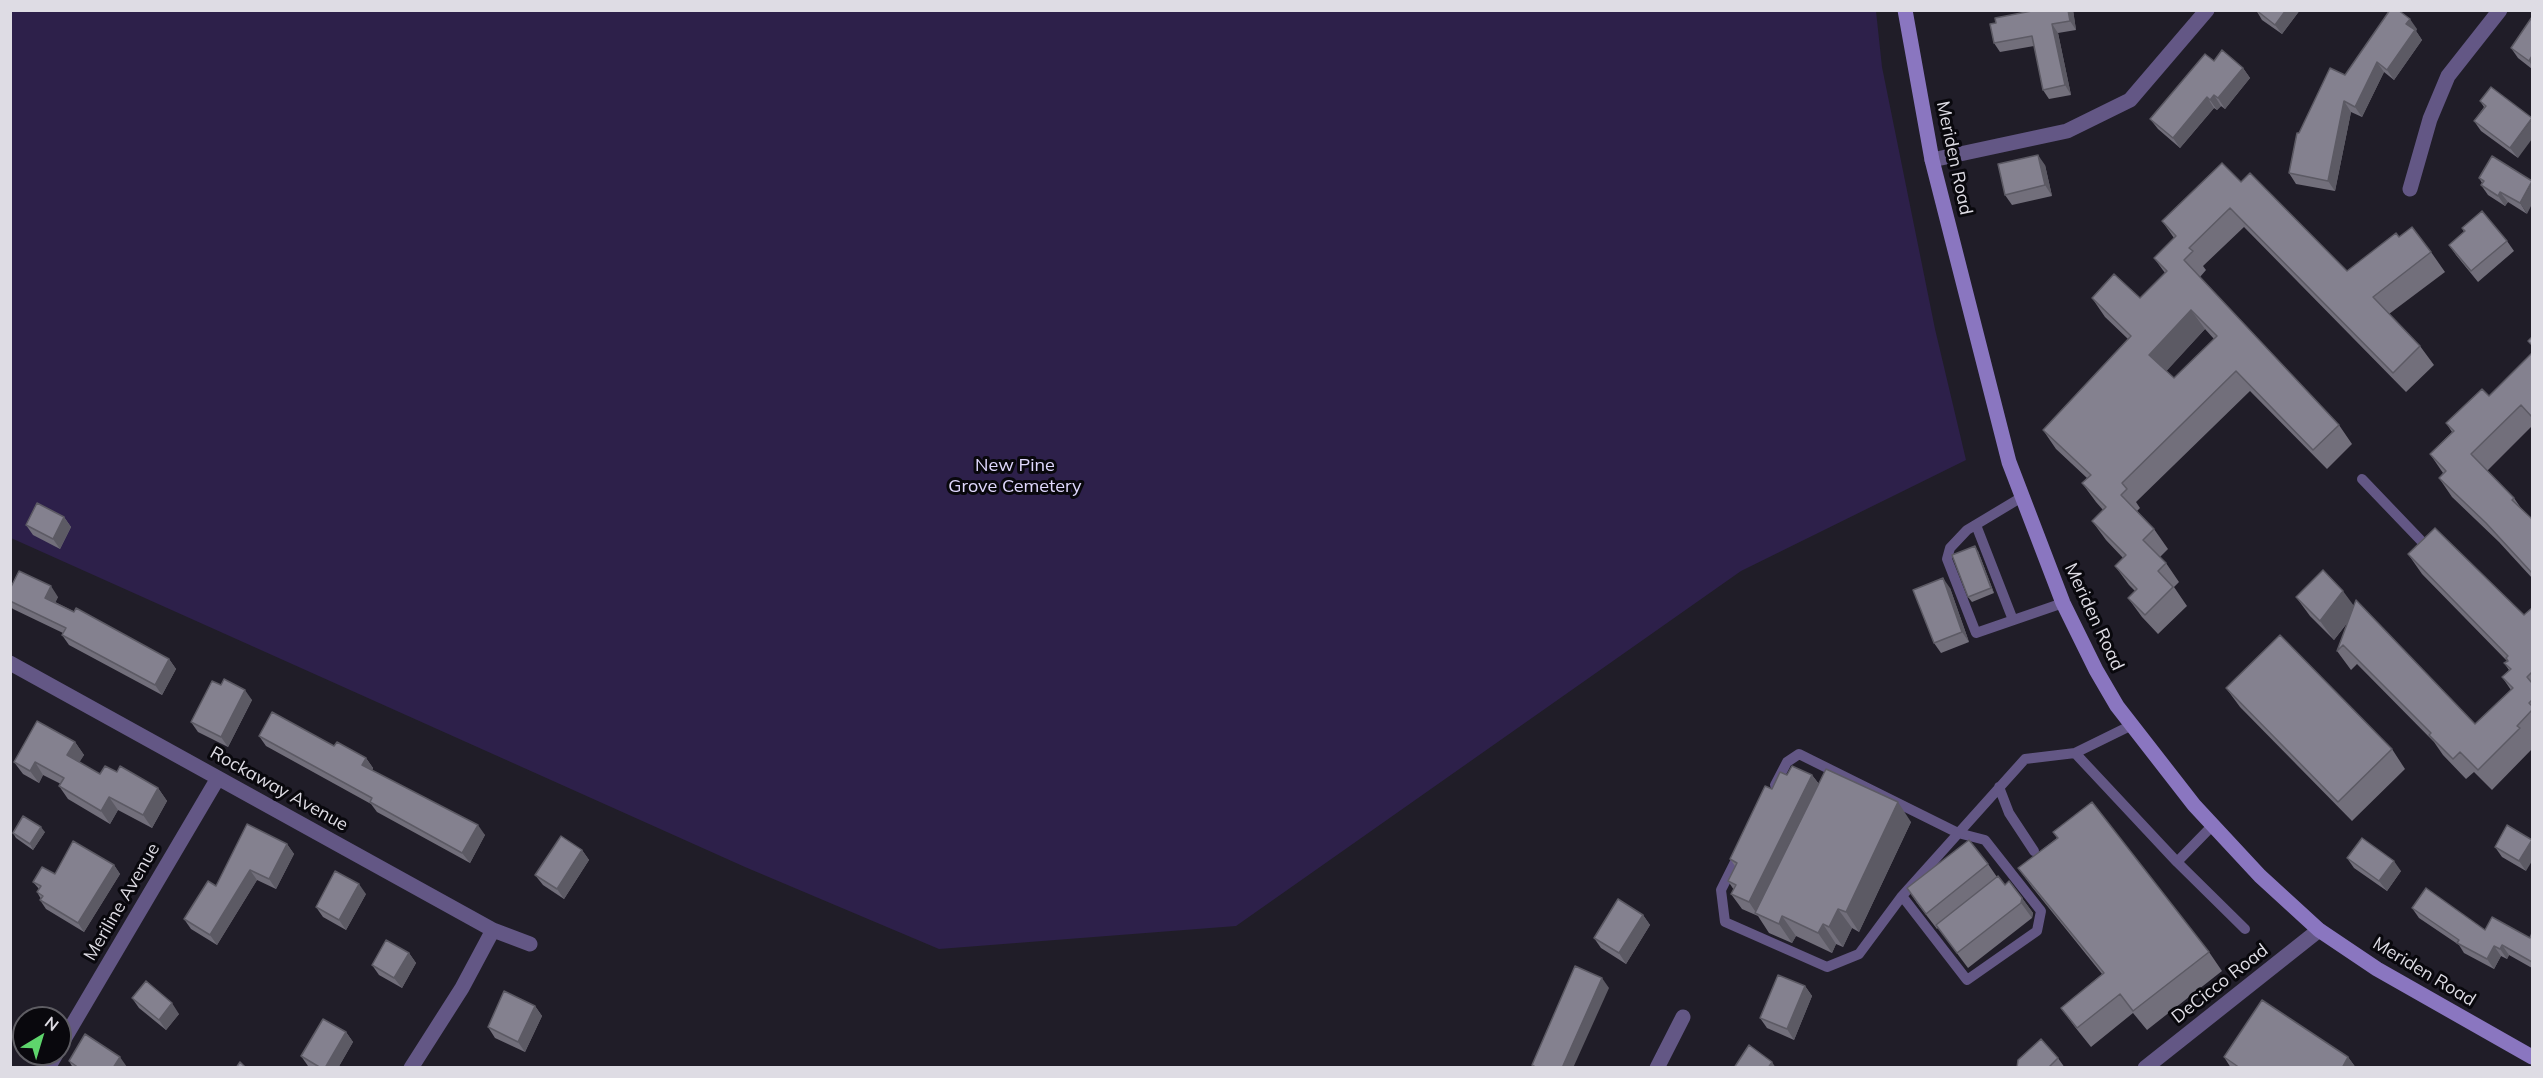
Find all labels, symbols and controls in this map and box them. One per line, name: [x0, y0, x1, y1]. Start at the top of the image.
street label: Meriden Road: [1931, 99, 1977, 217]
park label: New Pine Grove Cemetery: [948, 455, 1082, 498]
street label: Meriden Road: [2060, 560, 2128, 674]
street label: Rockaway Avenue: [206, 742, 352, 836]
street label: Meriline Avenue: [80, 839, 164, 965]
street label: Meriden Road: [2369, 933, 2479, 1011]
street label: DeCicco Road: [2167, 940, 2273, 1028]
north arrow: [12, 1006, 72, 1066]
text: N: [41, 1012, 63, 1035]

